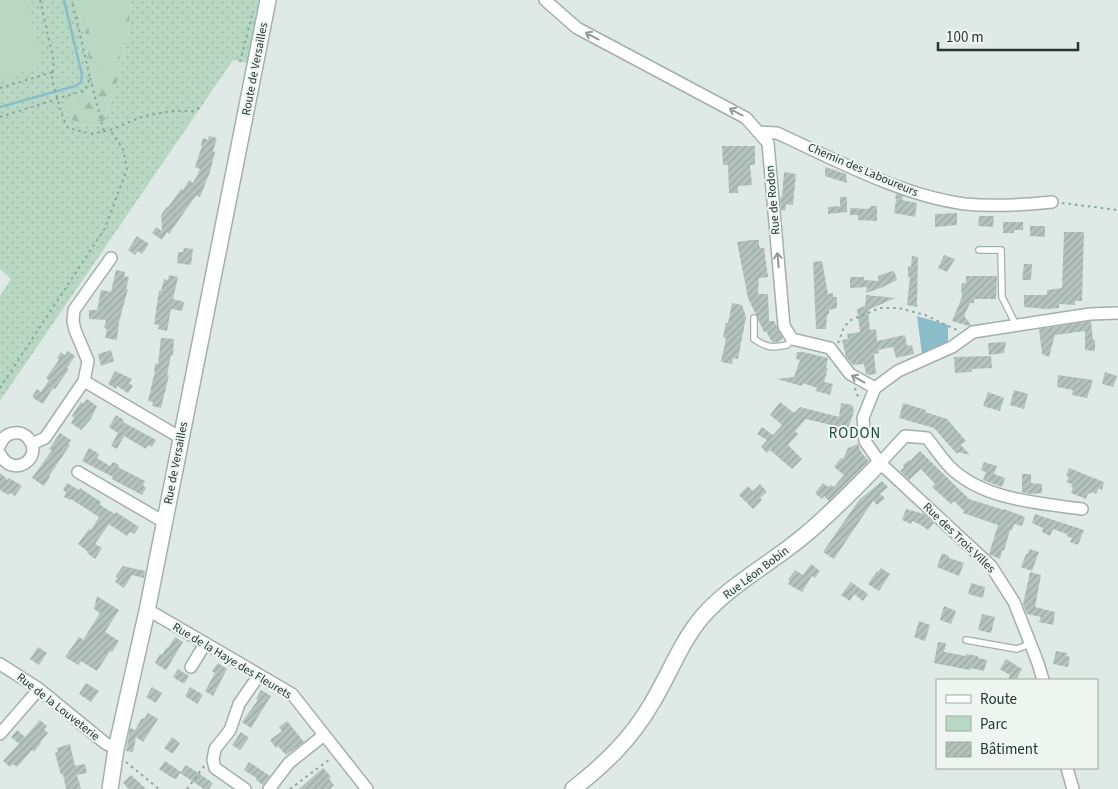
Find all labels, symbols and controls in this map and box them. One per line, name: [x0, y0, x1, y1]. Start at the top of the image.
scale bar: [938, 20, 1078, 52]
street label: Route de Versailles: [238, 21, 272, 117]
text: 100 m: [946, 27, 984, 48]
one-way arrow: [585, 31, 600, 40]
one-way arrow: [728, 107, 743, 117]
street label: Chemin des Laboureurs: [805, 139, 921, 201]
street label: Rue de Rodon: [761, 165, 785, 235]
one-way arrow: [773, 252, 783, 268]
one-way arrow: [851, 373, 865, 383]
street label: Rue de Versailles: [160, 420, 192, 506]
district label: RODON: [829, 423, 881, 444]
street label: Rue des Trois Villes: [919, 499, 999, 577]
street label: Rue Léon Bobin: [720, 543, 792, 603]
street label: Rue de la Haye des Fleurets: [169, 619, 295, 703]
street label: Rue de la Louveterie: [13, 669, 103, 745]
legend: [936, 679, 1098, 769]
text: Route: [980, 689, 1017, 710]
text: Parc: [980, 714, 1007, 735]
text: Bâtiment: [980, 739, 1038, 760]

